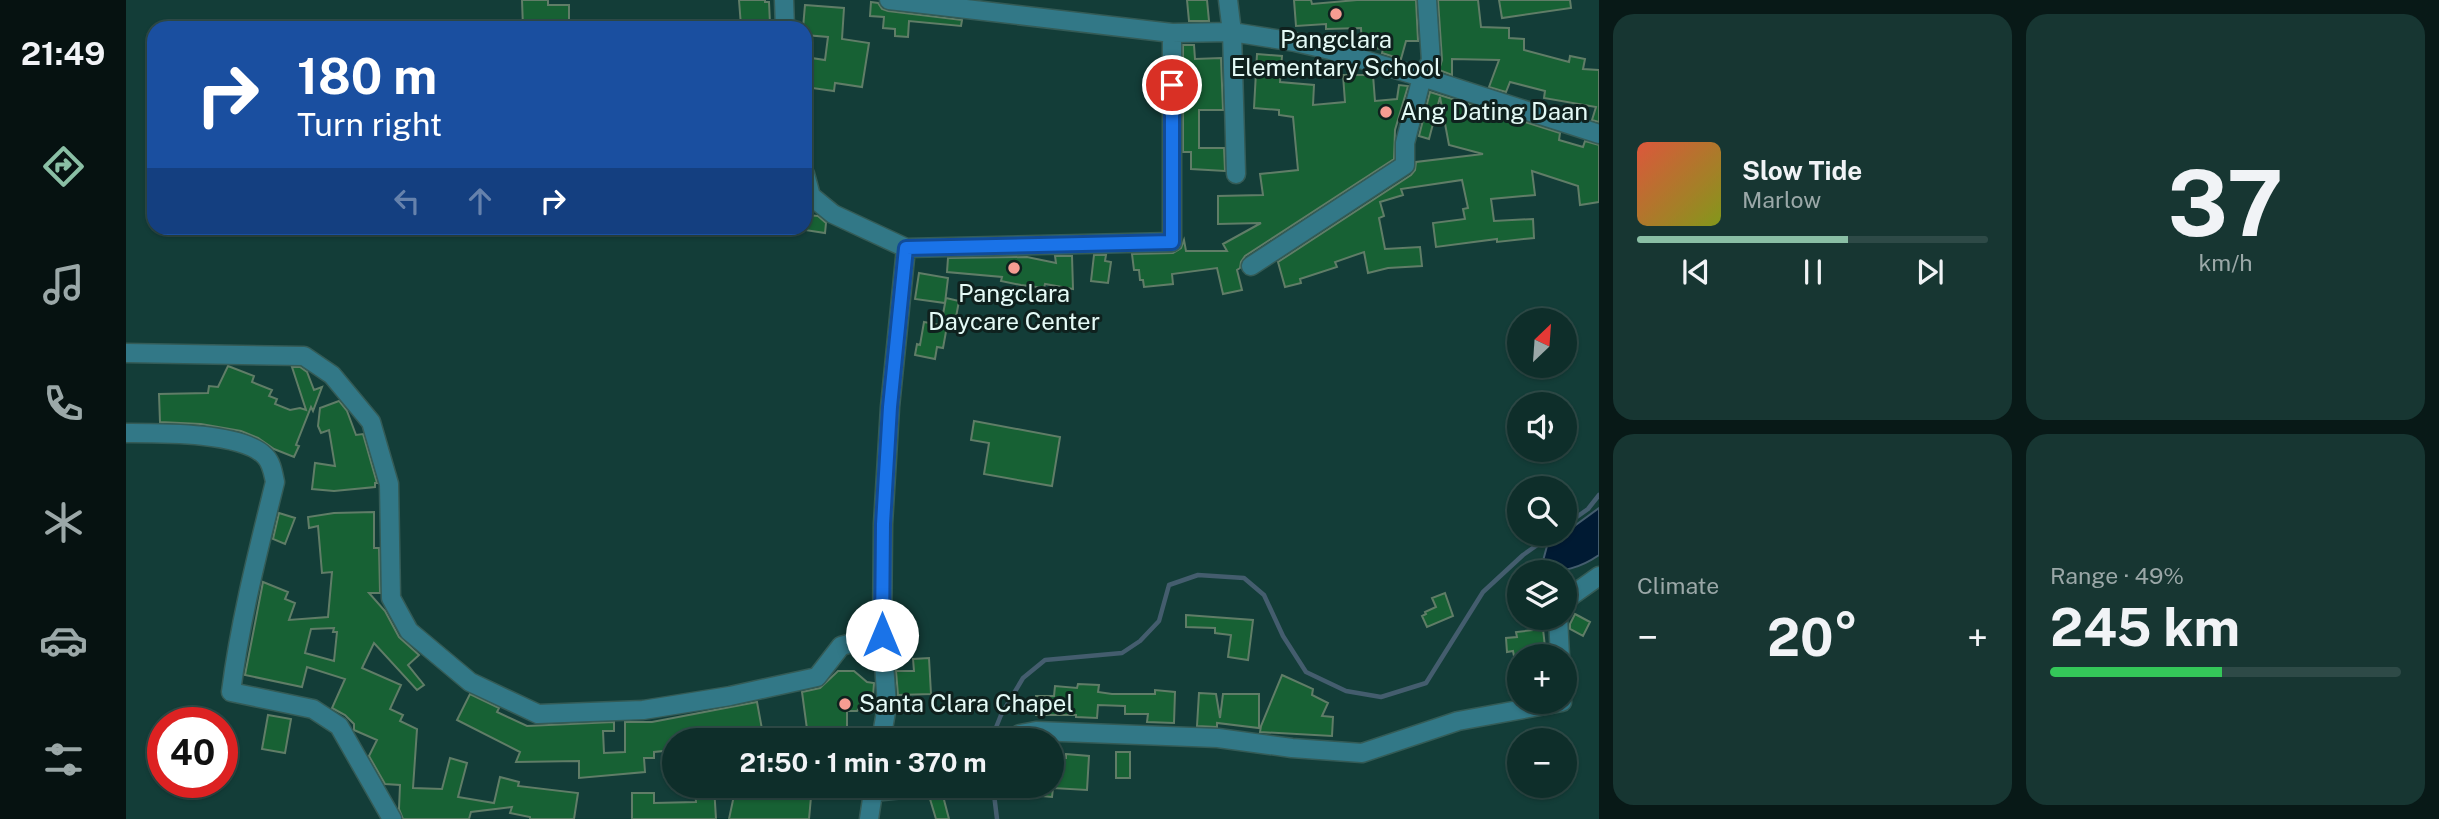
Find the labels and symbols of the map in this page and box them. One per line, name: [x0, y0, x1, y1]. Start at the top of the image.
marker: Pangclara Elementary School: [1328, 6, 1344, 22]
place label: Pangclara Elementary School: [1231, 25, 1441, 81]
pin: [1142, 55, 1202, 115]
place label: Ang Dating Daan: [1400, 97, 1588, 125]
marker: Ang Dating Daan: [1378, 104, 1394, 120]
marker: Pangclara Daycare Center: [1006, 260, 1022, 276]
place label: Pangclara Daycare Center: [928, 279, 1100, 335]
north arrow: [1507, 308, 1577, 378]
position arrow: [845, 598, 919, 672]
place label: Santa Clara Chapel: [859, 689, 1074, 717]
marker: Santa Clara Chapel: [837, 696, 853, 712]
speed limit sign: 40: [147, 707, 238, 798]

